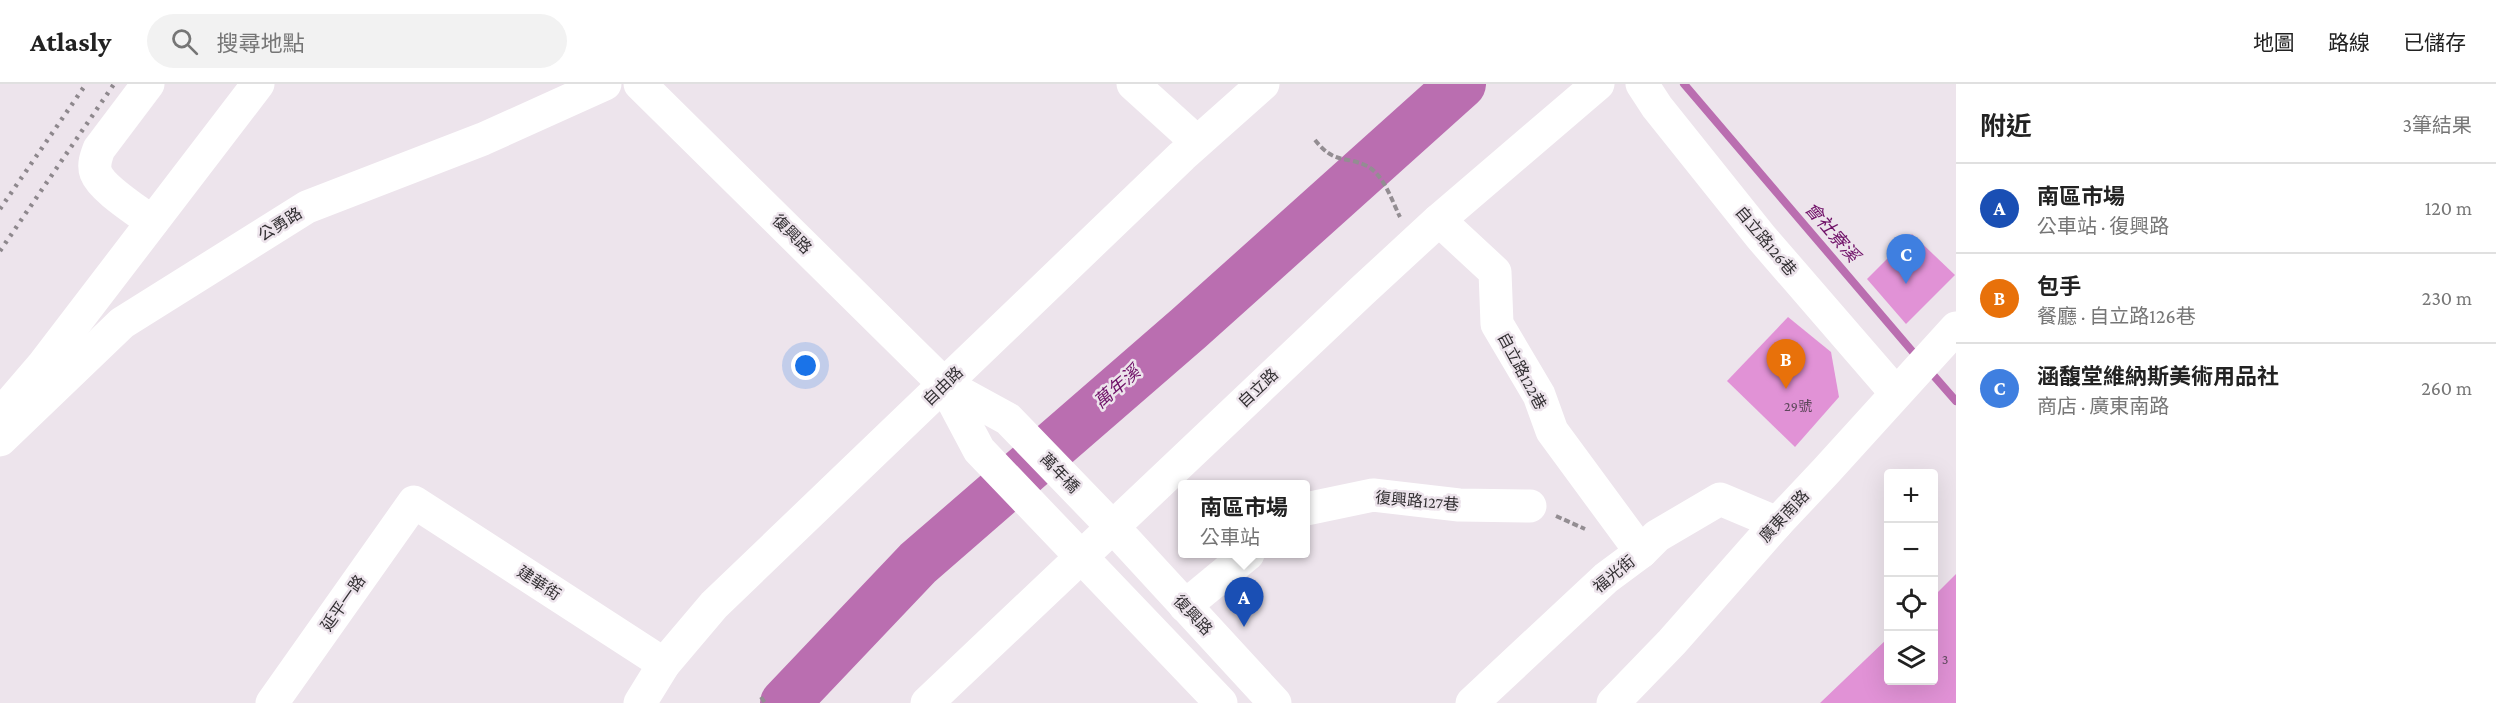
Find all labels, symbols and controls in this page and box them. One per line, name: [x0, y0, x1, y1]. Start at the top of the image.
search box: [147, 14, 567, 68]
icon: search: [168, 25, 201, 58]
text: Atlasly: [30, 26, 111, 57]
text: 搜尋地點: [216, 31, 304, 56]
text: 地圖: [2253, 31, 2295, 55]
text: 路線: [2328, 31, 2370, 55]
text: 已儲存: [2403, 31, 2466, 55]
text: 附近: [1980, 112, 2032, 141]
text: 3筆結果: [2403, 114, 2472, 136]
text: 南區市場: [2037, 184, 2125, 209]
text: A: [1994, 197, 2005, 219]
text: 120 m: [2425, 197, 2472, 219]
water label: 會社寮溪: [1801, 198, 1865, 268]
street label: 自立路126巷: [1732, 203, 1800, 279]
street label: 公勇路: [255, 204, 305, 244]
street label: 復興路: [769, 211, 815, 257]
text: 公車站 · 復興路: [2037, 215, 2169, 237]
pin: C: [1886, 234, 1926, 284]
text: 包手: [2037, 274, 2081, 299]
text: B: [1994, 287, 2005, 309]
text: 230 m: [2422, 287, 2472, 309]
text: 餐廳 · 自立路126巷: [2037, 305, 2196, 327]
street label: 自立路122巷: [1495, 330, 1549, 412]
pin: B: [1766, 340, 1806, 389]
your location: [791, 351, 820, 380]
water label: 萬年溪: [1090, 360, 1146, 412]
street label: 自由路: [920, 363, 966, 409]
text: 涵馥堂維納斯美術用品社: [2037, 364, 2279, 389]
street label: 自立路: [1235, 365, 1281, 411]
text: C: [1993, 377, 2006, 399]
text: 260 m: [2421, 377, 2472, 399]
text: 商店 · 廣東南路: [2037, 395, 2169, 417]
house number: 29號: [1784, 398, 1812, 414]
street label: 萬年橋: [1037, 450, 1083, 496]
map controls: [1884, 469, 1938, 685]
button: +: [1884, 469, 1938, 523]
popup: [1178, 480, 1310, 558]
street label: 廣東南路: [1756, 487, 1812, 545]
street label: 復興路127巷: [1374, 489, 1460, 513]
text: 南區市場: [1200, 495, 1288, 520]
button: −: [1884, 523, 1938, 577]
text: 公車站: [1200, 526, 1260, 548]
street label: 福光街: [1590, 552, 1638, 596]
street label: 建華街: [514, 563, 564, 603]
street label: 延平一路: [318, 572, 368, 634]
button: locate: [1884, 577, 1938, 631]
pin: A: [1224, 578, 1264, 627]
street label: 復興路: [1170, 592, 1216, 638]
button: layers: [1884, 631, 1938, 685]
house number: 3: [1942, 651, 1948, 667]

